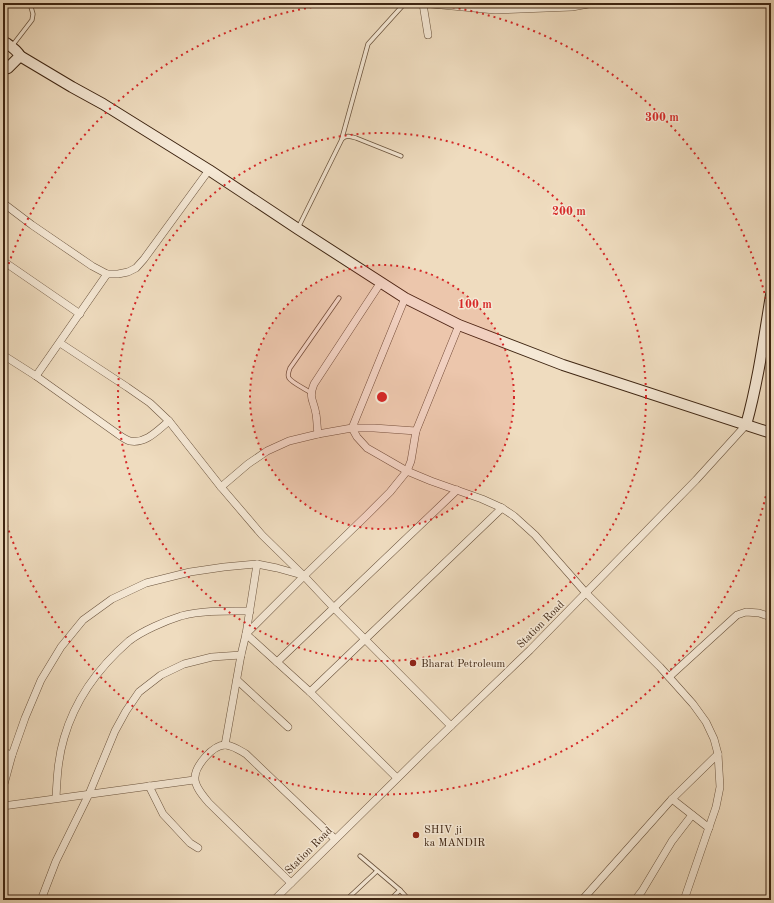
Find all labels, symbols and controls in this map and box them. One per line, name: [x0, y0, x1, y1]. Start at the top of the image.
text: 300 m: [645, 112, 679, 124]
text: 200 m: [552, 206, 586, 218]
text: 100 m: [458, 299, 492, 311]
centre of rings: [375, 390, 389, 404]
street label: Station Road: [515, 599, 567, 651]
marker: Bharat Petroleum: [408, 658, 418, 668]
place label: Bharat Petroleum: [421, 659, 506, 670]
street label: Station Road: [283, 825, 335, 877]
place label: SHIV ji ka MANDIR: [424, 825, 485, 849]
marker: SHIV ji ka MANDIR: [411, 830, 421, 840]

